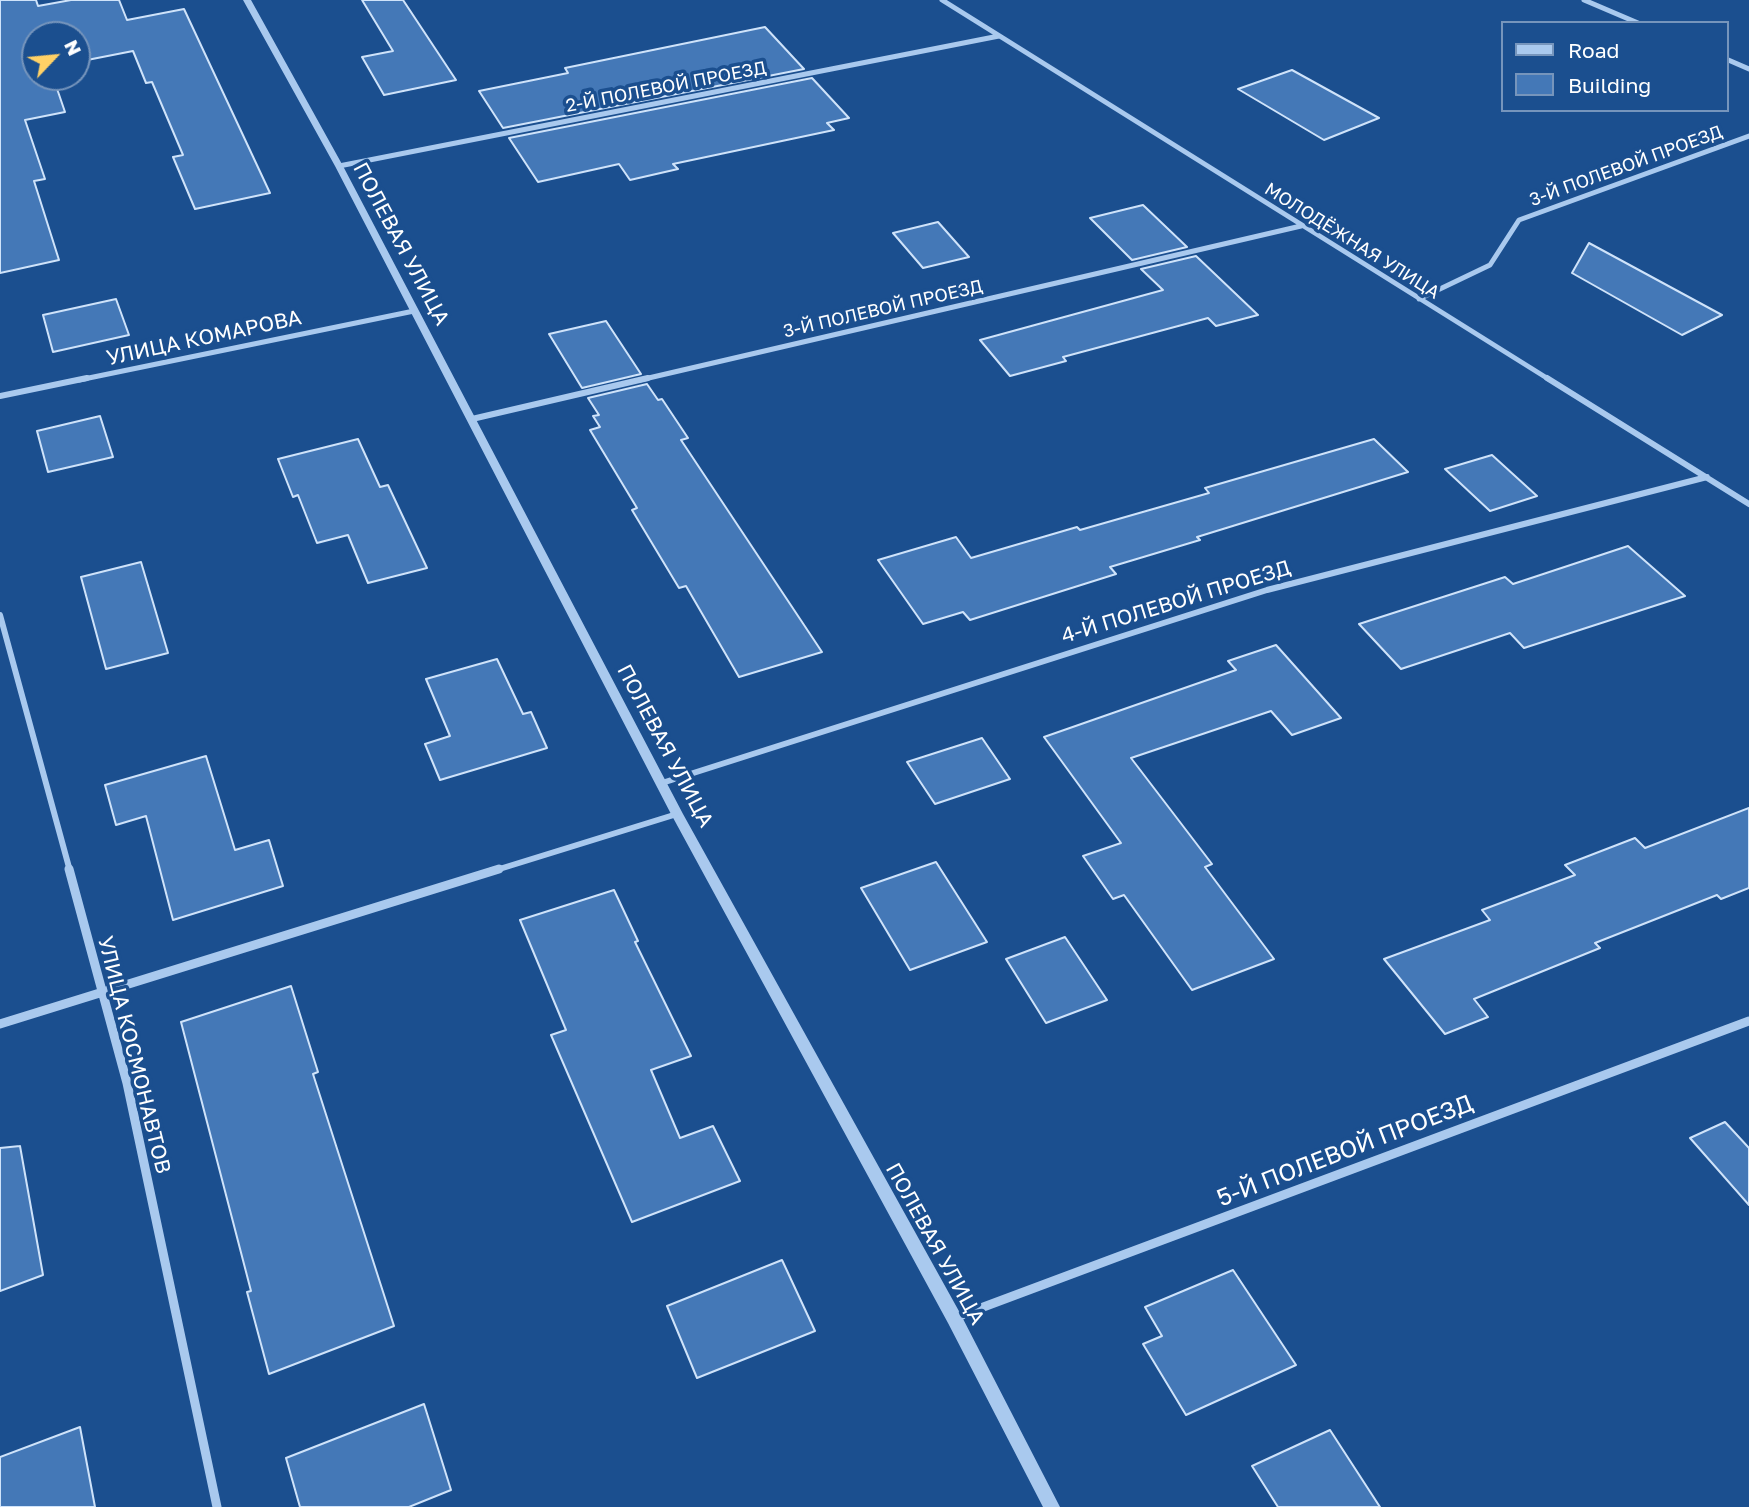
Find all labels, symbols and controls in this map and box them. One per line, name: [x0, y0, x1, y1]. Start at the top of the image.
north arrow: [21, 21, 91, 91]
legend: [1500, 21, 1728, 112]
text: N: [60, 36, 87, 59]
text: Road: [1568, 37, 1619, 63]
street label: 2-Й ПОЛЕВОЙ ПРОЕЗД: [564, 57, 768, 117]
text: Building: [1568, 72, 1651, 98]
street label: 3-Й ПОЛЕВОЙ ПРОЕЗД: [1527, 121, 1725, 211]
street label: ПОЛЕВАЯ УЛИЦА: [347, 158, 455, 330]
street label: МОЛОДЁЖНАЯ УЛИЦА: [1260, 178, 1444, 304]
street label: 3-Й ПОЛЕВОЙ ПРОЕЗД: [781, 276, 985, 342]
street label: УЛИЦА КОМАРОВА: [104, 305, 304, 371]
street label: 4-Й ПОЛЕВОЙ ПРОЕЗД: [1058, 555, 1294, 649]
street label: ПОЛЕВАЯ УЛИЦА: [611, 660, 719, 832]
street label: УЛИЦА КОСМОНАВТОВ: [92, 934, 176, 1176]
street label: 5-Й ПОЛЕВОЙ ПРОЕЗД: [1213, 1089, 1477, 1213]
street label: ПОЛЕВАЯ УЛИЦА: [880, 1159, 990, 1329]

